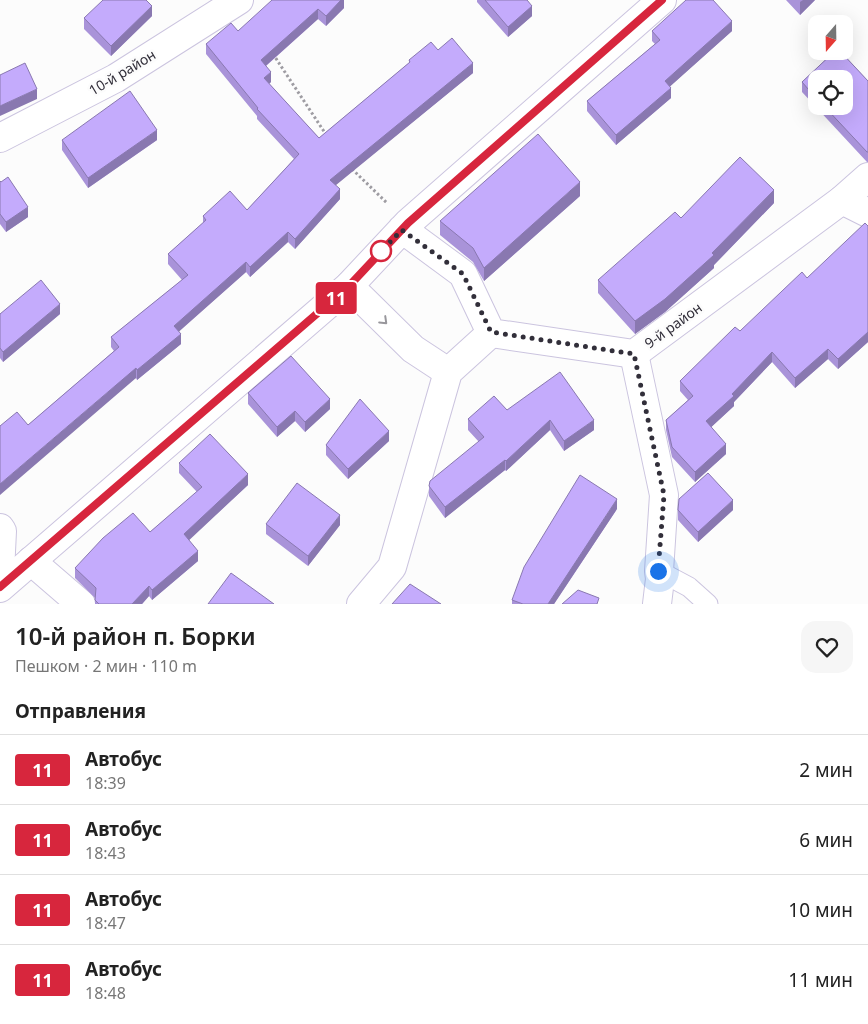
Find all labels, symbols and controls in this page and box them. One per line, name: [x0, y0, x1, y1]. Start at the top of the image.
north arrow: [808, 15, 852, 60]
map controls: [808, 15, 853, 115]
street label: 10-й район: [85, 45, 159, 99]
button: locate: [808, 70, 853, 115]
unlabelled marker: [370, 240, 392, 262]
line badge: 11: [314, 282, 358, 314]
text: 11: [326, 286, 346, 310]
street label: 9-й район: [640, 298, 706, 352]
one-way arrow: [378, 315, 387, 324]
your location: [646, 559, 671, 584]
text: 10-й район п. Борки: [15, 619, 256, 652]
button: heart: [801, 621, 853, 673]
text: Пешком · 2 мин · 110 m: [15, 655, 197, 677]
text: Отправления: [15, 698, 146, 724]
text: Автобус: [85, 746, 162, 772]
text: 2 мин: [799, 757, 853, 783]
text: 11: [32, 758, 53, 782]
text: 18:39: [85, 772, 126, 794]
text: Автобус: [85, 816, 162, 842]
text: 6 мин: [799, 827, 853, 853]
text: 11: [32, 828, 53, 852]
text: 18:43: [85, 842, 126, 864]
text: Автобус: [85, 886, 162, 912]
text: 10 мин: [788, 897, 853, 923]
text: 11: [32, 898, 53, 922]
text: 18:47: [85, 912, 126, 934]
text: Автобус: [85, 956, 162, 982]
text: 11 мин: [788, 967, 853, 993]
text: 11: [32, 968, 53, 992]
text: 18:48: [85, 982, 126, 1004]

